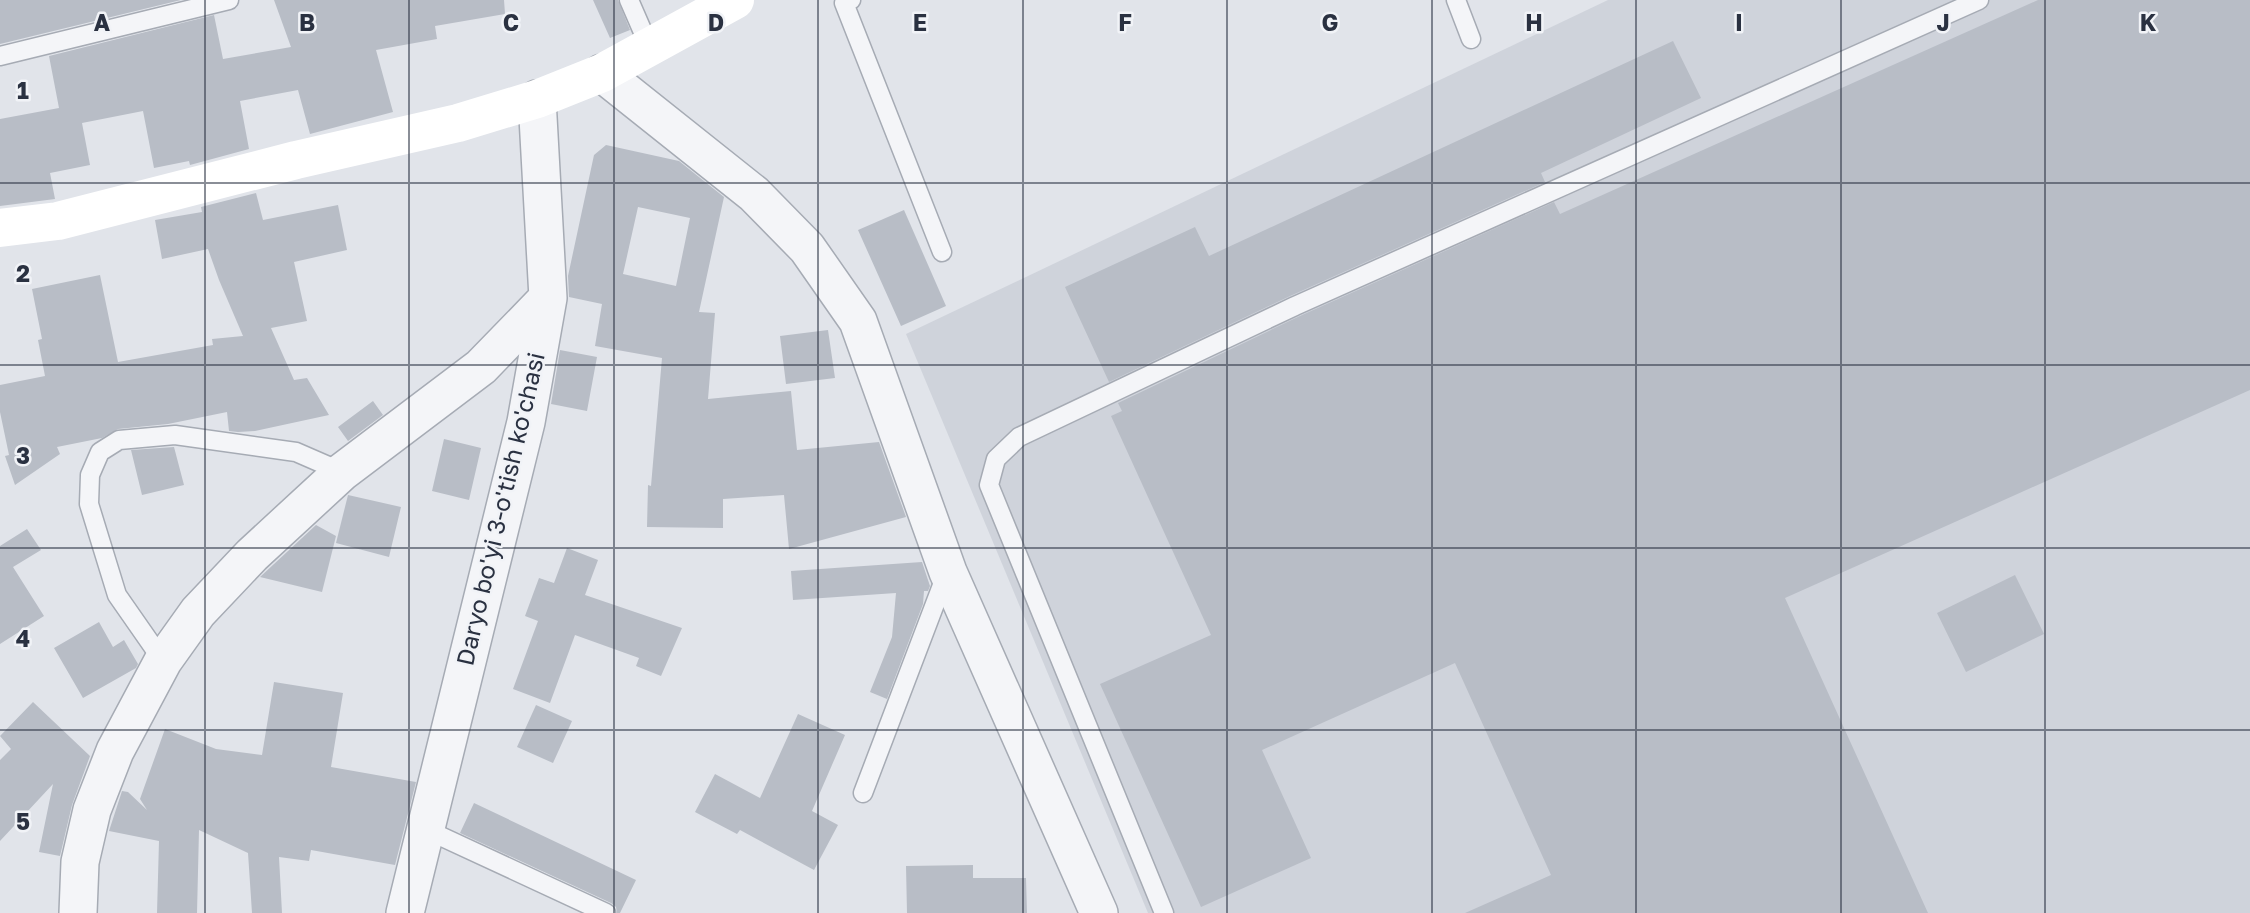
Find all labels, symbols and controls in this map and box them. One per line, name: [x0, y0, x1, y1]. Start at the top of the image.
text: A: [94, 8, 111, 36]
text: B: [299, 8, 315, 36]
text: C: [503, 8, 519, 36]
text: D: [708, 8, 724, 36]
text: E: [913, 8, 927, 36]
text: F: [1118, 8, 1132, 36]
text: G: [1322, 8, 1338, 36]
text: H: [1525, 8, 1543, 36]
text: I: [1735, 8, 1743, 36]
text: J: [1936, 8, 1950, 36]
text: K: [2140, 8, 2157, 36]
text: 1: [17, 76, 29, 104]
text: 2: [16, 259, 30, 287]
street label: Daryo bo'yi 3-o'tish ko'chasi: [449, 349, 550, 668]
text: 3: [16, 441, 30, 469]
text: 4: [16, 624, 30, 652]
text: 5: [16, 807, 30, 835]

